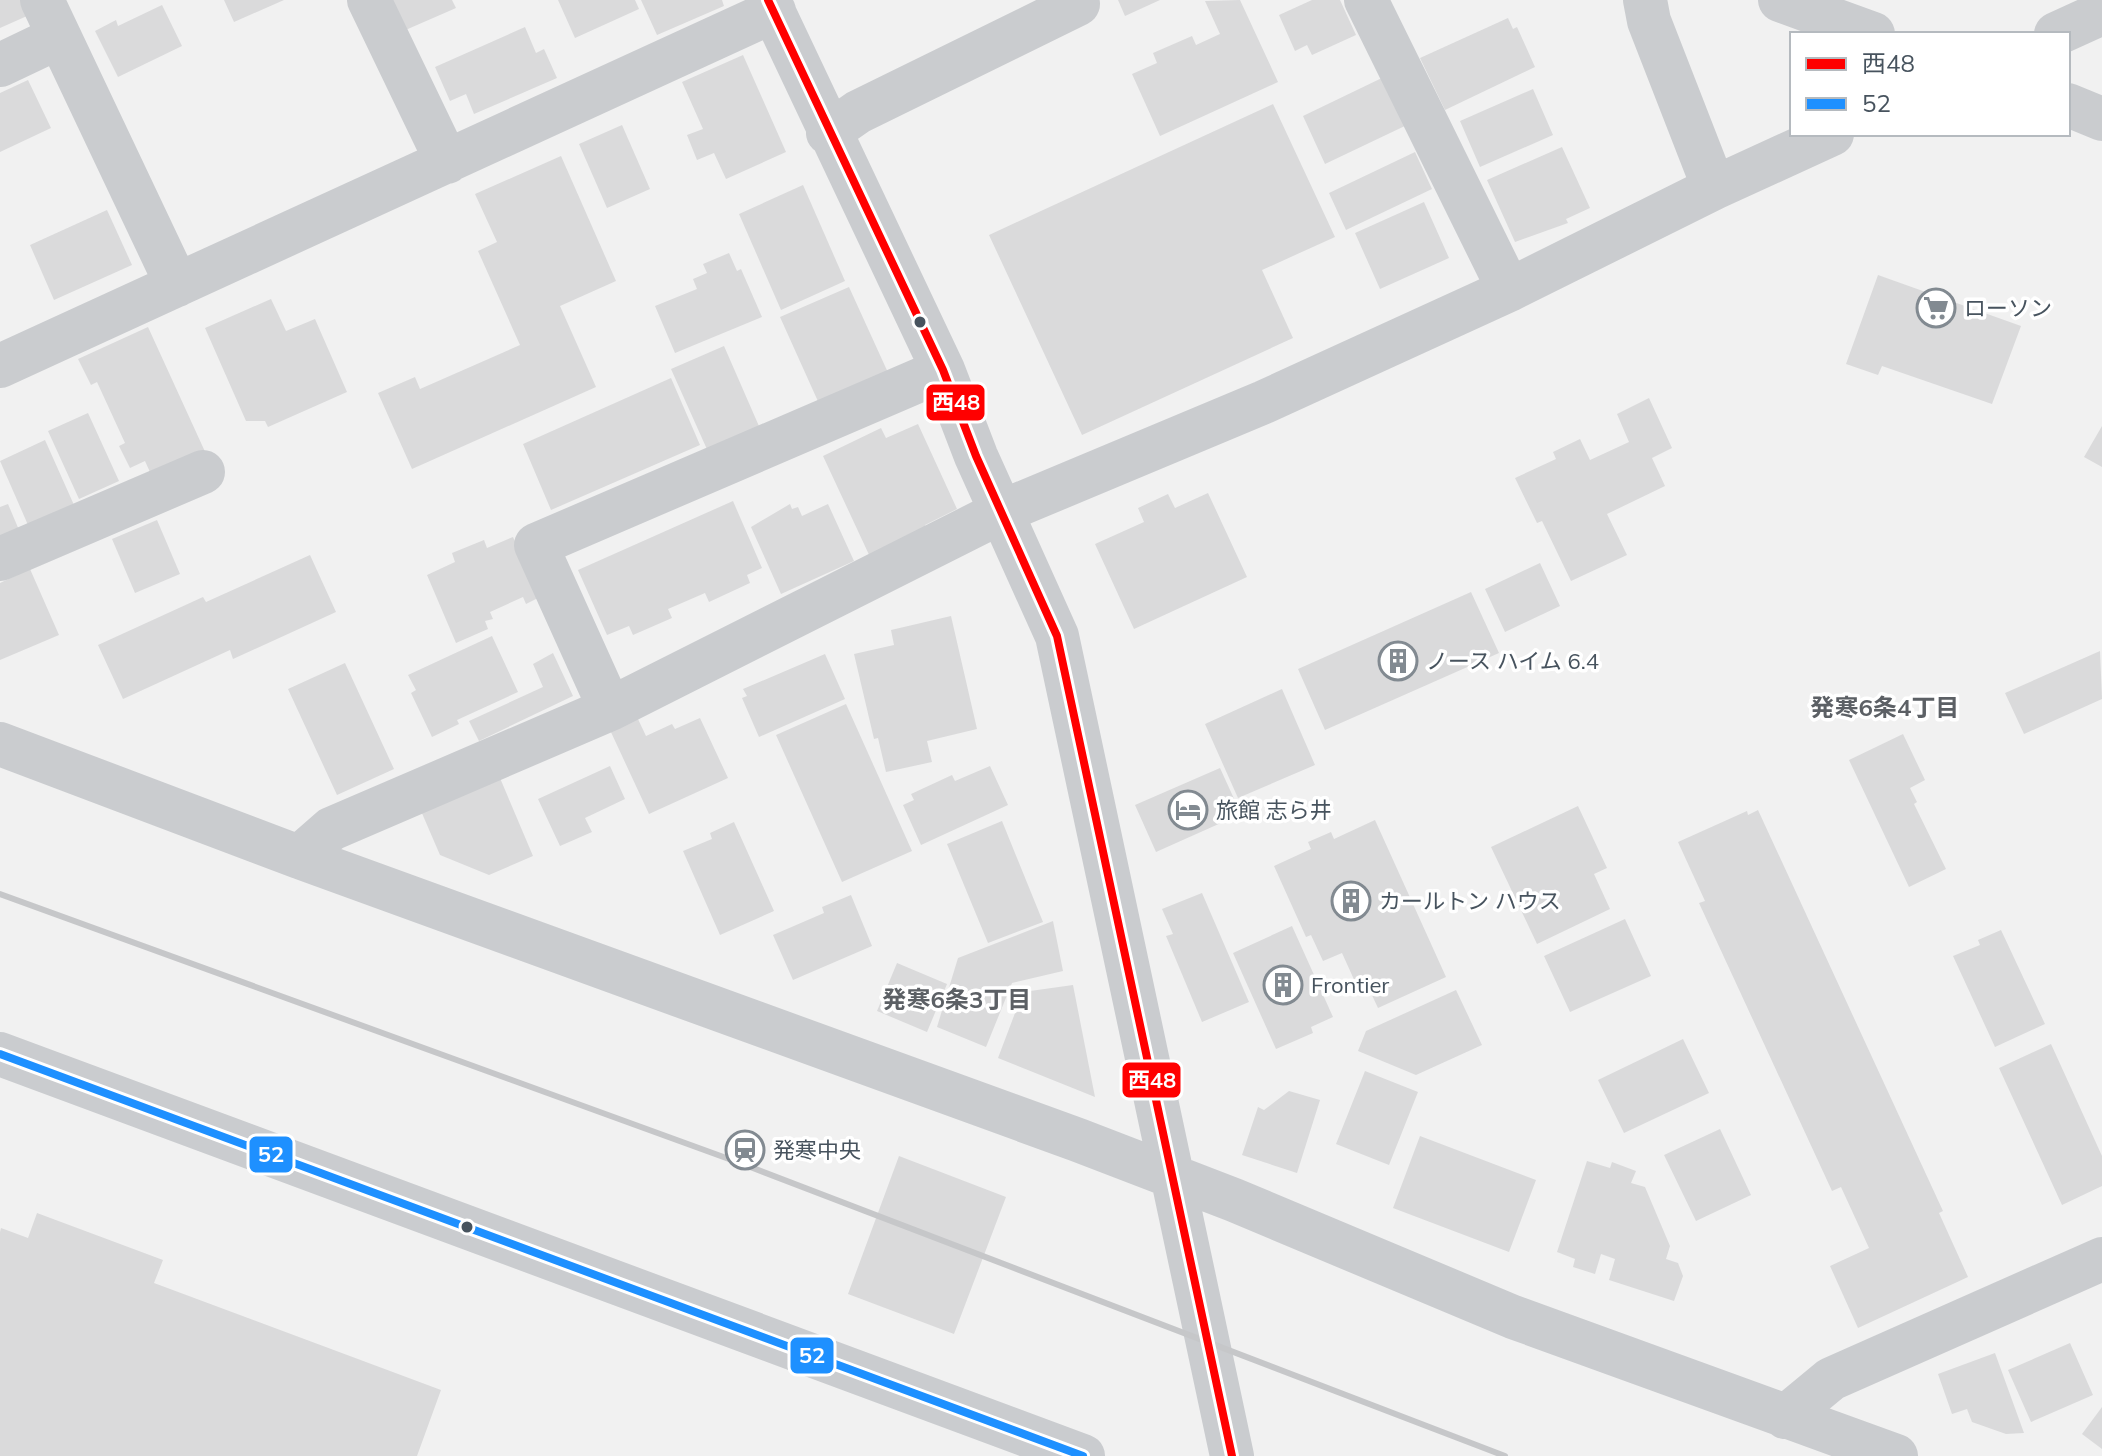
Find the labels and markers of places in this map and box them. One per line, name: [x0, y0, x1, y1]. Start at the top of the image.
supermarket icon: ローソン: [1915, 287, 1957, 329]
place label: ローソン: [1964, 294, 2052, 322]
unlabelled marker: [912, 314, 928, 330]
building icon: ノース ハイム 6.4: [1377, 640, 1419, 682]
place label: ノース ハイム 6.4: [1426, 647, 1599, 675]
hotel icon: 旅館 志ら井: [1167, 789, 1209, 831]
place label: 旅館 志ら井: [1216, 796, 1332, 824]
building icon: カールトン ハウス: [1330, 880, 1372, 922]
place label: カールトン ハウス: [1379, 887, 1561, 915]
building icon: Frontier: [1262, 964, 1304, 1006]
place label: Frontier: [1311, 971, 1389, 999]
station icon: 発寒中央: [724, 1129, 766, 1171]
place label: 発寒中央: [773, 1136, 861, 1164]
unlabelled marker: [459, 1219, 475, 1235]

